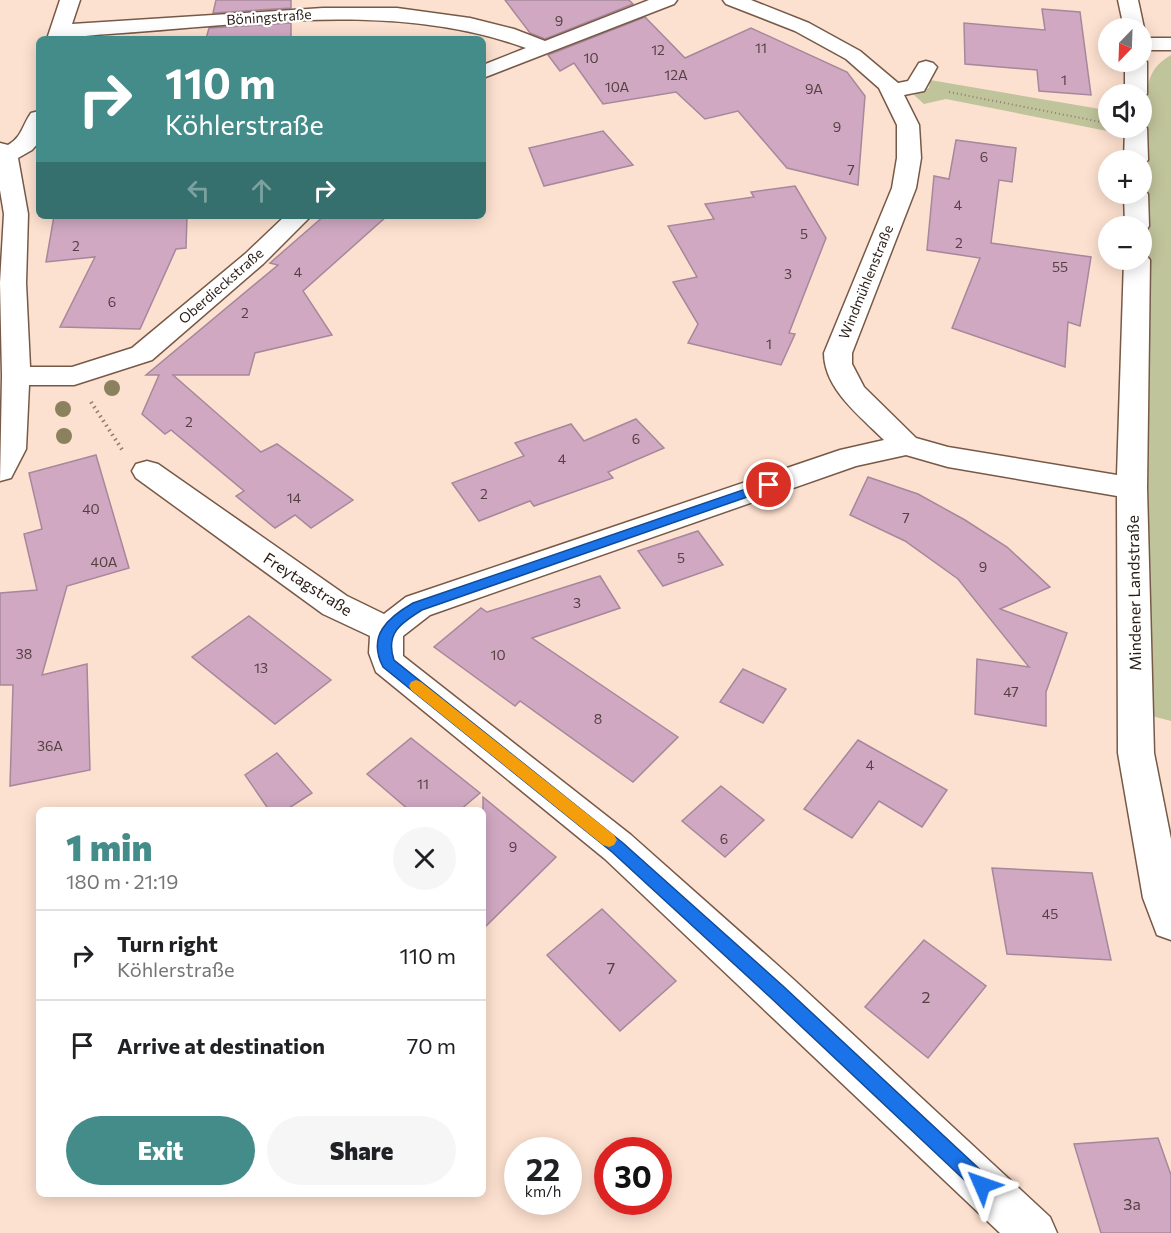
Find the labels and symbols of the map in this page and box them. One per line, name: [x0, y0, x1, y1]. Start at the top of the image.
street label: Böningstraße: [226, 5, 312, 28]
house number: 9: [555, 12, 563, 29]
north arrow: [1098, 18, 1152, 72]
house number: 11: [755, 39, 767, 56]
house number: 12: [651, 41, 665, 58]
house number: 10: [583, 49, 599, 66]
house number: 12A: [664, 66, 688, 83]
house number: 1: [1061, 71, 1067, 88]
house number: 10A: [605, 78, 630, 95]
house number: 9A: [805, 80, 823, 97]
house number: 9: [833, 118, 841, 135]
house number: 6: [980, 148, 988, 165]
house number: 7: [847, 161, 855, 178]
house number: 4: [954, 196, 963, 213]
street label: Windmühlenstraße: [835, 222, 896, 341]
house number: 5: [800, 225, 808, 242]
house number: 2: [955, 234, 963, 251]
house number: 2: [72, 237, 80, 254]
street label: Oberdieckstraße: [175, 244, 267, 327]
house number: 55: [1052, 258, 1068, 275]
house number: 4: [294, 263, 303, 280]
house number: 3: [784, 265, 792, 282]
house number: 6: [108, 293, 116, 310]
house number: 2: [241, 304, 249, 321]
house number: 1: [766, 335, 772, 352]
house number: 2: [185, 413, 193, 430]
house number: 6: [632, 430, 640, 447]
house number: 4: [558, 450, 567, 467]
pin: [743, 459, 794, 510]
house number: 2: [480, 485, 488, 502]
house number: 14: [287, 489, 302, 506]
house number: 40: [82, 500, 100, 517]
house number: 7: [902, 509, 910, 526]
street label: Mindener Landstraße: [1123, 515, 1144, 671]
street label: Freytagstraße: [260, 548, 356, 619]
house number: 5: [677, 549, 685, 566]
house number: 40A: [91, 553, 118, 570]
house number: 9: [979, 558, 987, 575]
house number: 3: [573, 594, 581, 611]
house number: 38: [16, 645, 32, 662]
house number: 10: [490, 646, 506, 663]
house number: 13: [254, 659, 268, 676]
house number: 47: [1003, 683, 1019, 700]
house number: 8: [594, 710, 602, 727]
house number: 36A: [37, 737, 63, 754]
house number: 4: [866, 756, 875, 773]
house number: 11: [417, 775, 429, 792]
house number: 6: [720, 830, 728, 847]
house number: 9: [509, 838, 517, 855]
house number: 45: [1042, 905, 1058, 922]
house number: 7: [607, 958, 615, 977]
house number: 2: [922, 987, 931, 1006]
speed limit sign: 30: [594, 1137, 672, 1215]
position arrow: [950, 1153, 1014, 1217]
house number: 3a: [1123, 1194, 1141, 1213]

